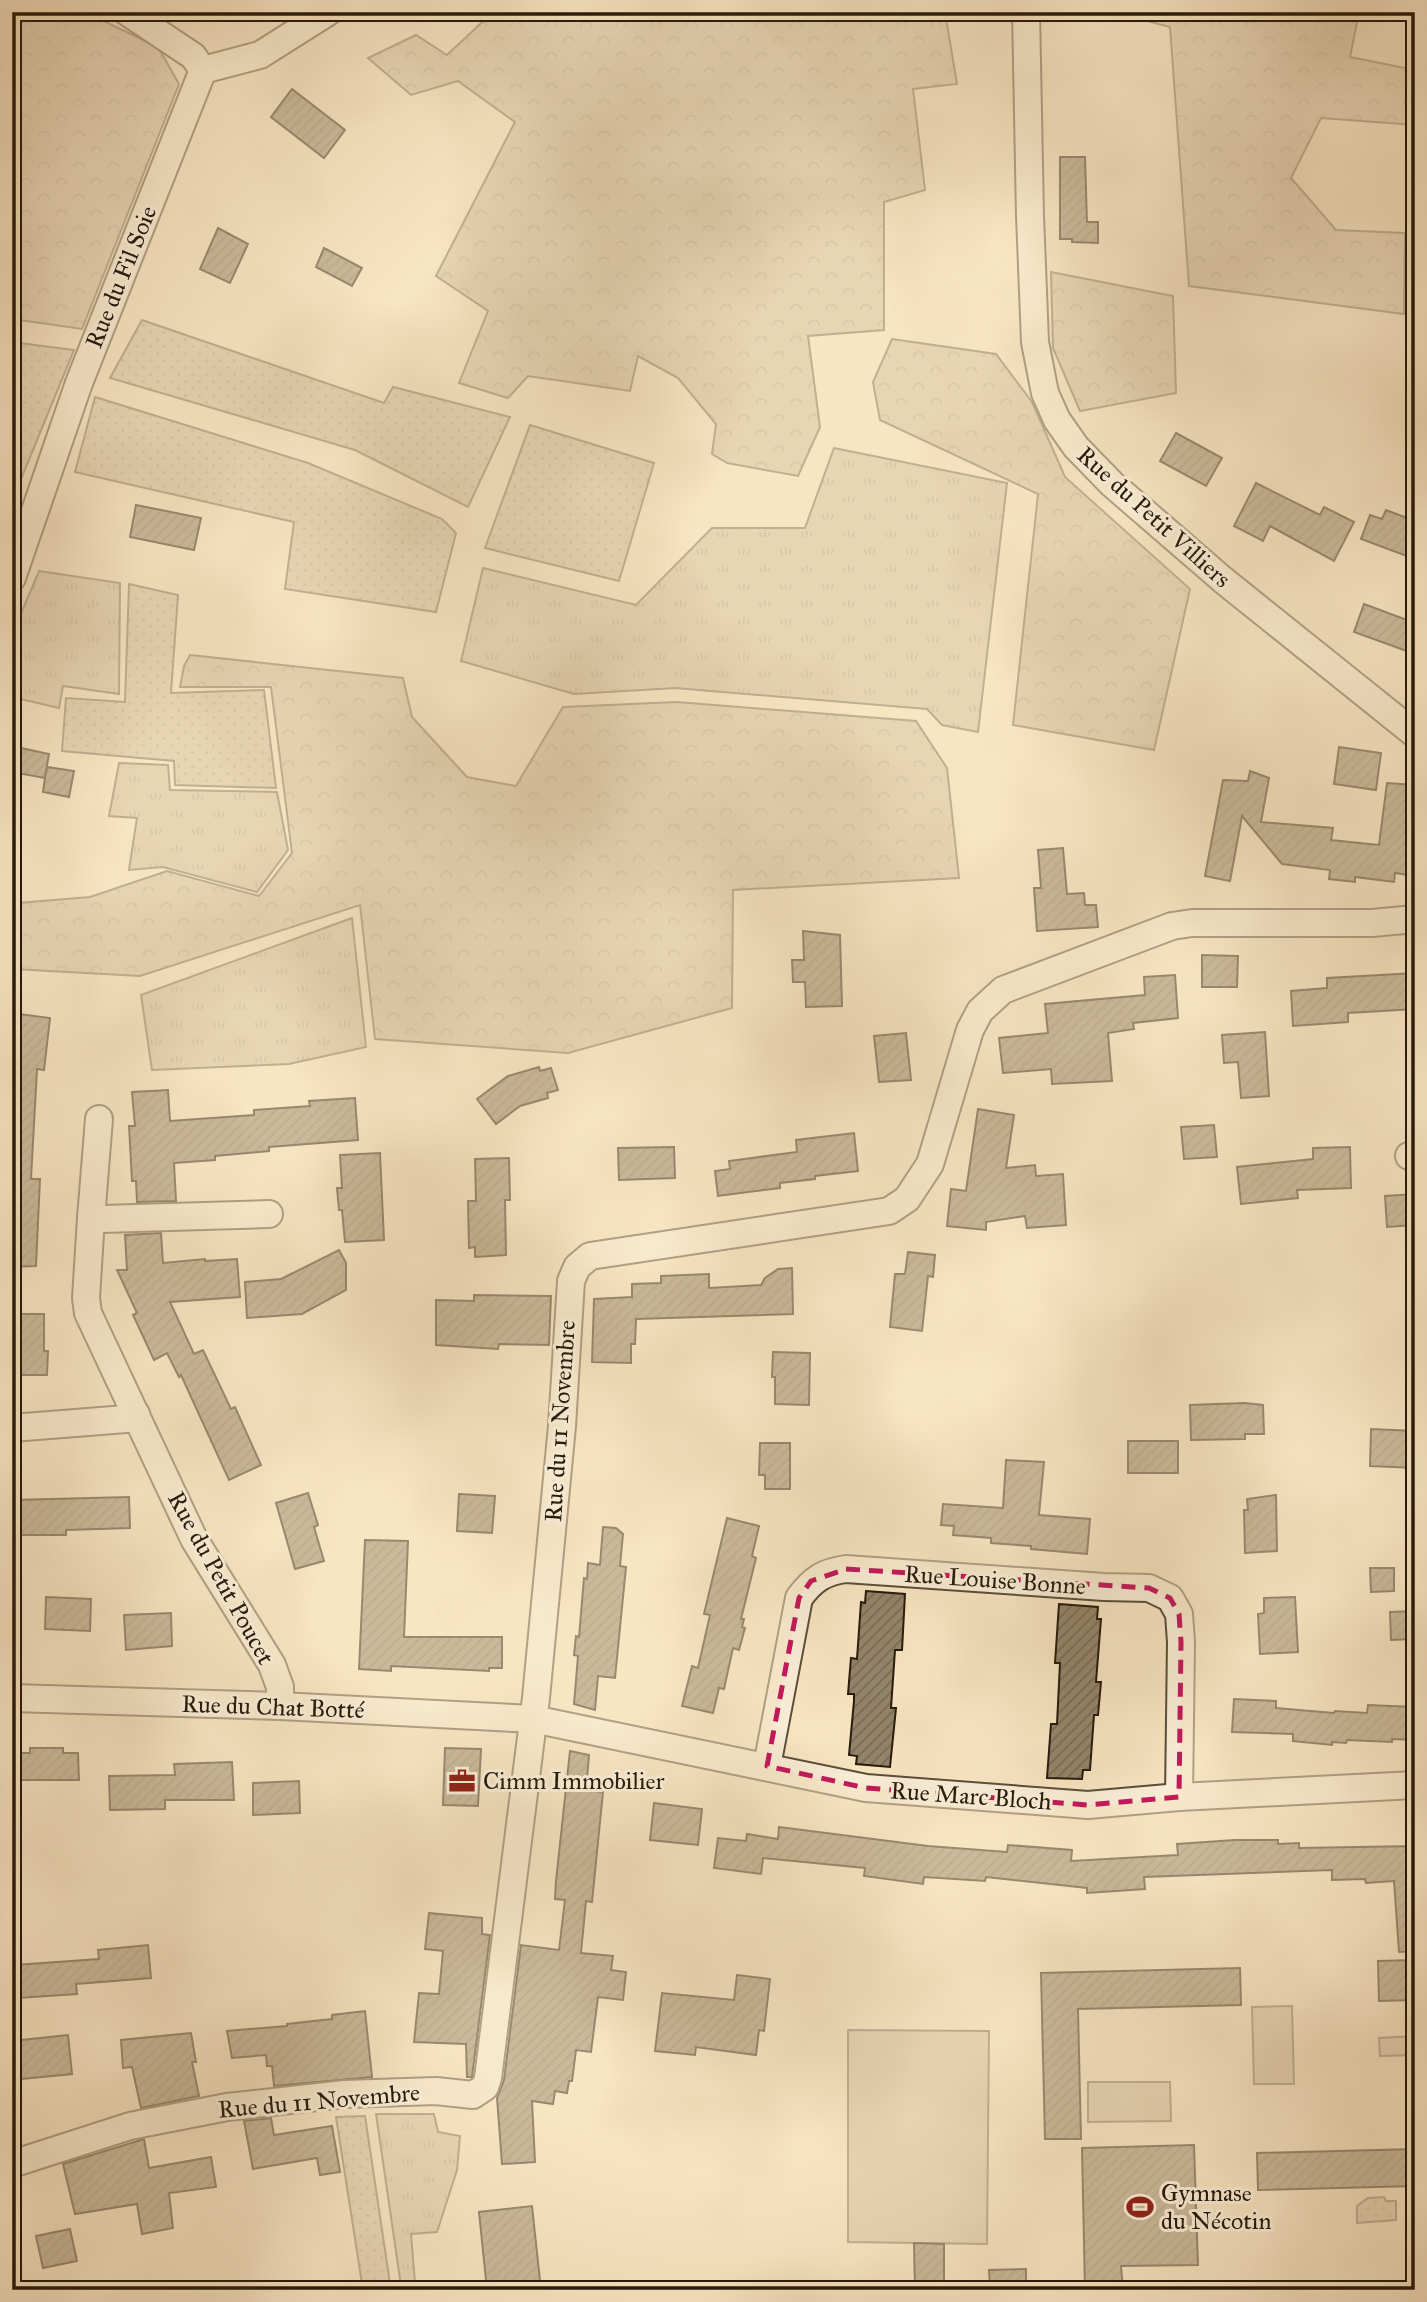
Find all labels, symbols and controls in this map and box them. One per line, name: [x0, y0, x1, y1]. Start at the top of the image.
street label: Rue du Fil Soie: [79, 201, 163, 353]
street label: Rue du Petit Villiers: [1071, 440, 1237, 594]
street label: Rue du 11 Novembre: [538, 1319, 582, 1523]
street label: Rue du Petit Poucet: [161, 1486, 281, 1670]
street label: Rue Louise Bonne: [903, 1559, 1087, 1601]
street label: Rue du Chat Botté: [181, 1689, 365, 1725]
office icon: Cimm Immobilier: [447, 1766, 477, 1796]
place label: Cimm Immobilier: [483, 1766, 664, 1796]
street label: Rue Marc Bloch: [889, 1775, 1053, 1817]
street label: Rue du 11 Novembre: [217, 2077, 421, 2125]
place label: Gymnase du Nécotin: [1161, 2178, 1271, 2236]
sports icon: Gymnase du Nécotin: [1125, 2192, 1155, 2222]

